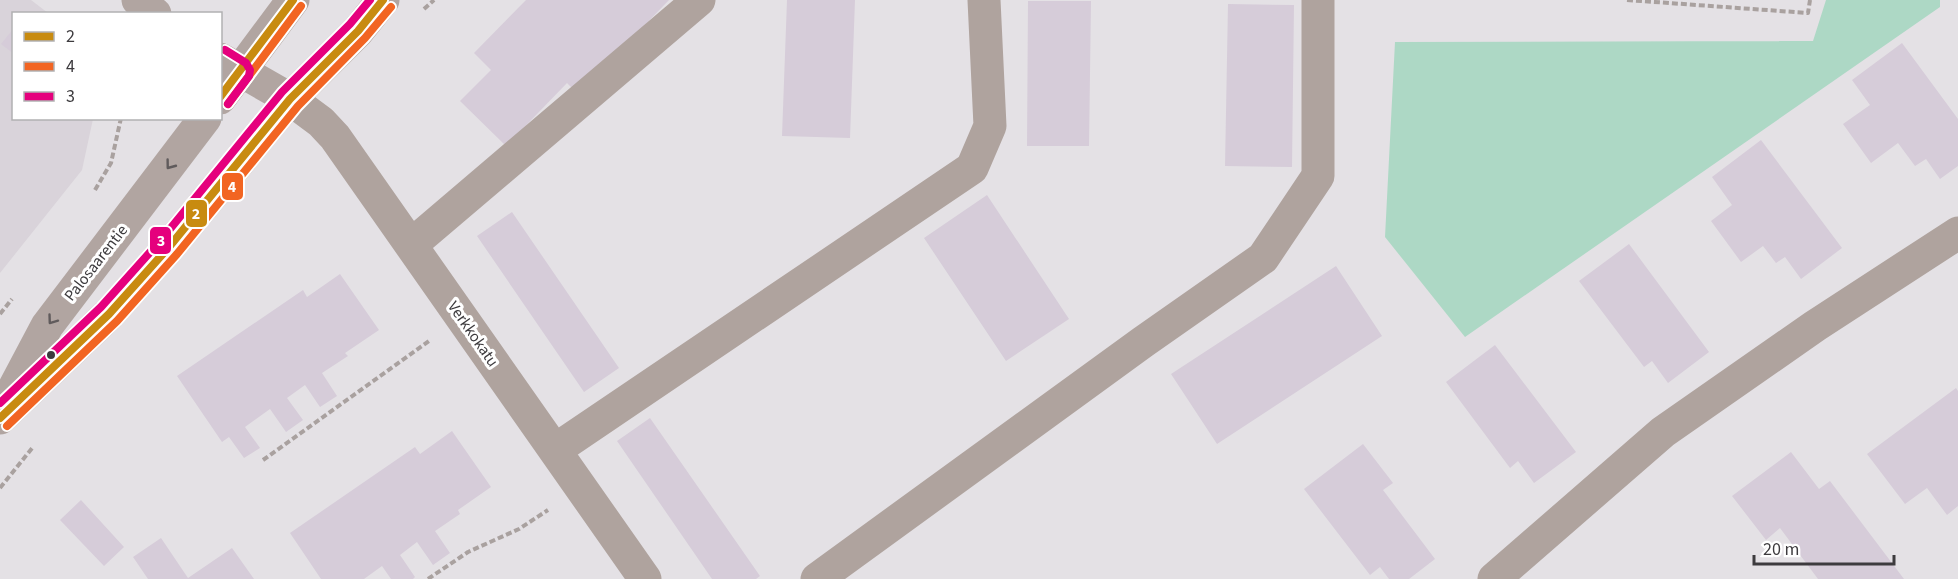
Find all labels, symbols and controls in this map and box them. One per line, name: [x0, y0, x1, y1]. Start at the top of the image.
legend: [12, 12, 222, 120]
text: 2: [66, 24, 75, 49]
text: 4: [66, 54, 75, 79]
text: 3: [66, 84, 75, 109]
one-way arrow: [166, 159, 177, 170]
line badge: 4: [221, 172, 244, 201]
text: 4: [228, 176, 237, 198]
line badge: 2: [185, 199, 208, 228]
text: 2: [192, 203, 200, 225]
street label: Palosaarentie: [59, 220, 133, 306]
line badge: 3: [149, 226, 172, 255]
text: 3: [157, 230, 165, 252]
street label: Verkkokatu: [442, 297, 504, 371]
one-way arrow: [48, 314, 59, 325]
unlabelled marker: [45, 349, 57, 361]
scale bar: [1754, 528, 1894, 566]
text: 20 m: [1763, 537, 1799, 562]

